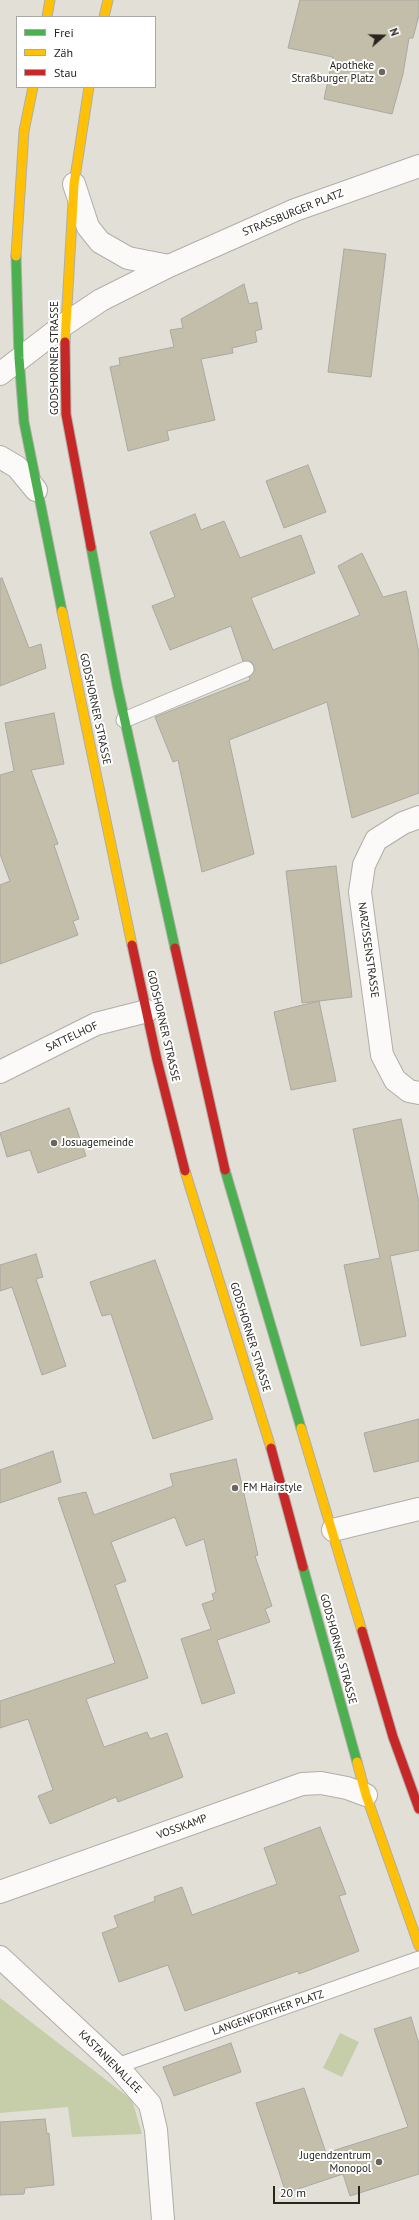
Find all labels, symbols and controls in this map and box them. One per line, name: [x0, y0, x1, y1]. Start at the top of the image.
legend: [16, 16, 156, 88]
north arrow: [363, 16, 403, 56]
text: Frei: [54, 25, 74, 40]
text: N: [386, 26, 402, 38]
text: Zäh: [54, 45, 73, 60]
place label: Apotheke Straßburger Platz: [291, 59, 374, 85]
text: Stau: [54, 65, 77, 80]
marker: Apotheke Straßburger Platz: [377, 67, 387, 77]
street label: STRASSBURGER PLATZ: [241, 187, 345, 239]
street label: GODSHORNER STRASSE: [48, 301, 62, 415]
street label: GODSHORNER STRASSE: [77, 652, 113, 766]
street label: NARZISSENSTRASSE: [355, 901, 381, 999]
street label: GODSHORNER STRASSE: [144, 969, 182, 1083]
street label: SATTELHOF: [44, 1019, 100, 1055]
place label: Josuagemeinde: [62, 1136, 134, 1150]
marker: Josuagemeinde: [49, 1138, 59, 1148]
street label: GODSHORNER STRASSE: [227, 1281, 273, 1393]
place label: FM Hairstyle: [243, 1481, 302, 1495]
marker: FM Hairstyle: [230, 1483, 240, 1493]
street label: GODSHORNER STRASSE: [317, 1592, 359, 1706]
street label: VOSSKAMP: [155, 1812, 209, 1842]
street label: LANGENFORTHER PLATZ: [211, 1988, 325, 2038]
street label: KASTANIENALLEE: [76, 2028, 144, 2096]
place label: Jugendzentrum Monopol: [300, 2149, 371, 2175]
marker: Jugendzentrum Monopol: [374, 2157, 384, 2167]
scale bar: [275, 2178, 362, 2204]
text: 20 m: [280, 2185, 306, 2200]

